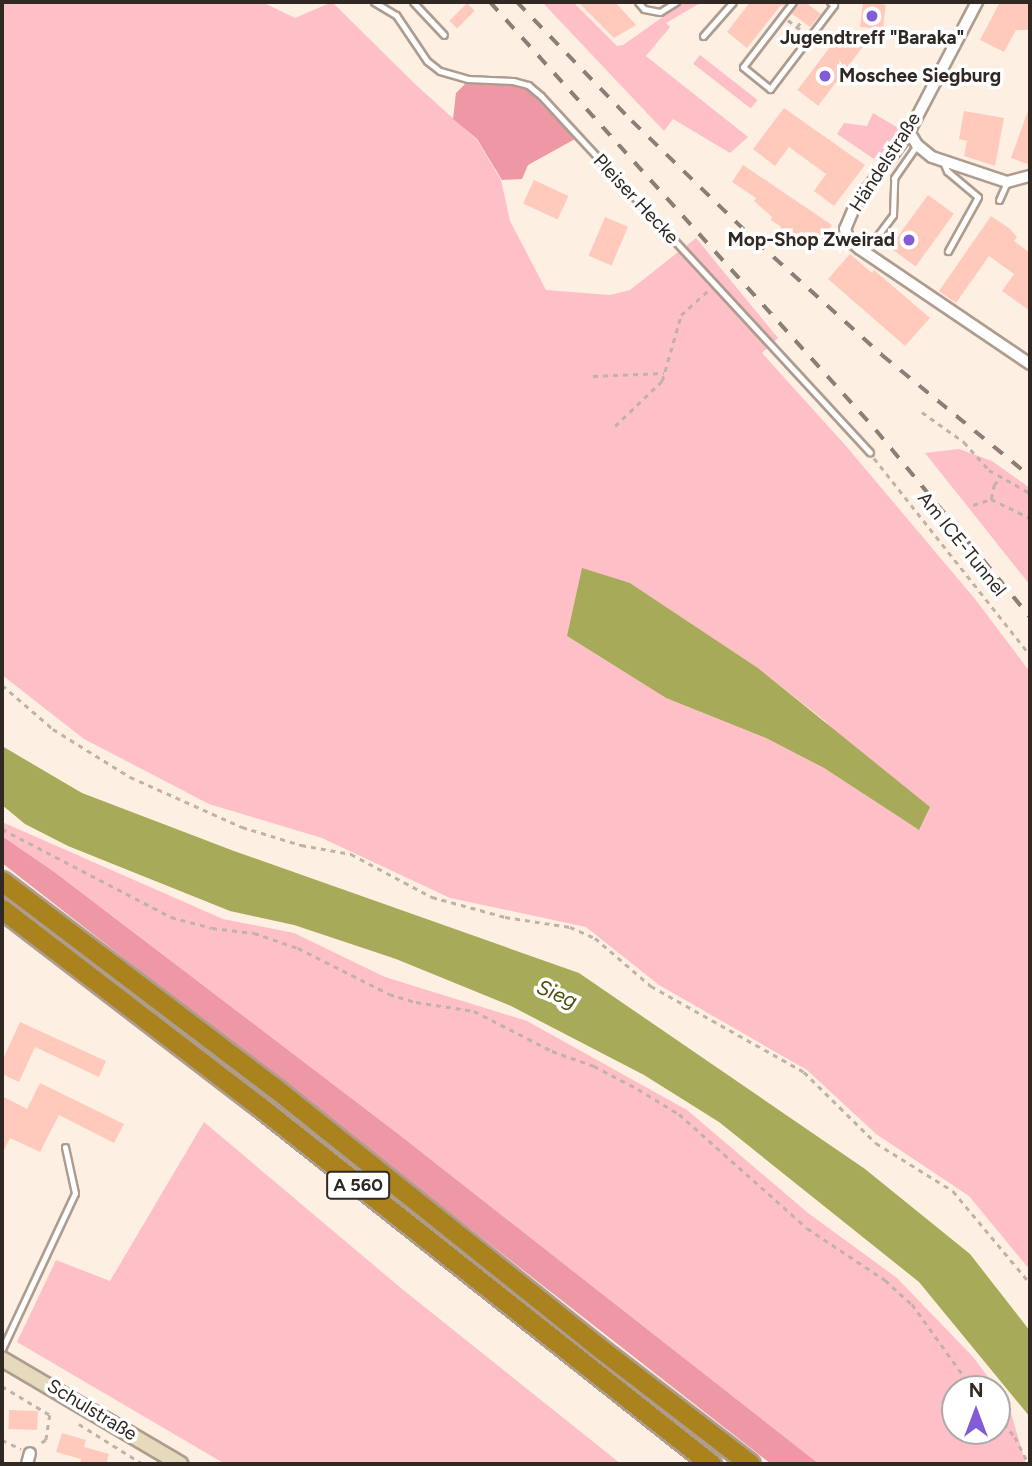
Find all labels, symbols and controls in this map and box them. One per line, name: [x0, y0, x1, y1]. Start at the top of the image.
marker: Jugendtreff "Baraka": [864, 8, 880, 24]
place label: Jugendtreff "Baraka": [780, 27, 964, 49]
place label: Moschee Siegburg: [839, 65, 1001, 87]
marker: Moschee Siegburg: [817, 68, 833, 84]
street label: Händelstraße: [845, 108, 925, 216]
street label: Pleiser Hecke: [589, 149, 683, 249]
place label: Mop-Shop Zweirad: [727, 229, 895, 251]
marker: Mop-Shop Zweirad: [901, 232, 917, 248]
street label: Am ICE-Tunnel: [913, 487, 1011, 601]
water label: Sieg: [533, 974, 581, 1014]
road number: A 560: [325, 1170, 391, 1200]
street label: Schulstraße: [43, 1374, 141, 1446]
north arrow: [941, 1375, 1011, 1445]
text: N: [969, 1379, 983, 1402]

